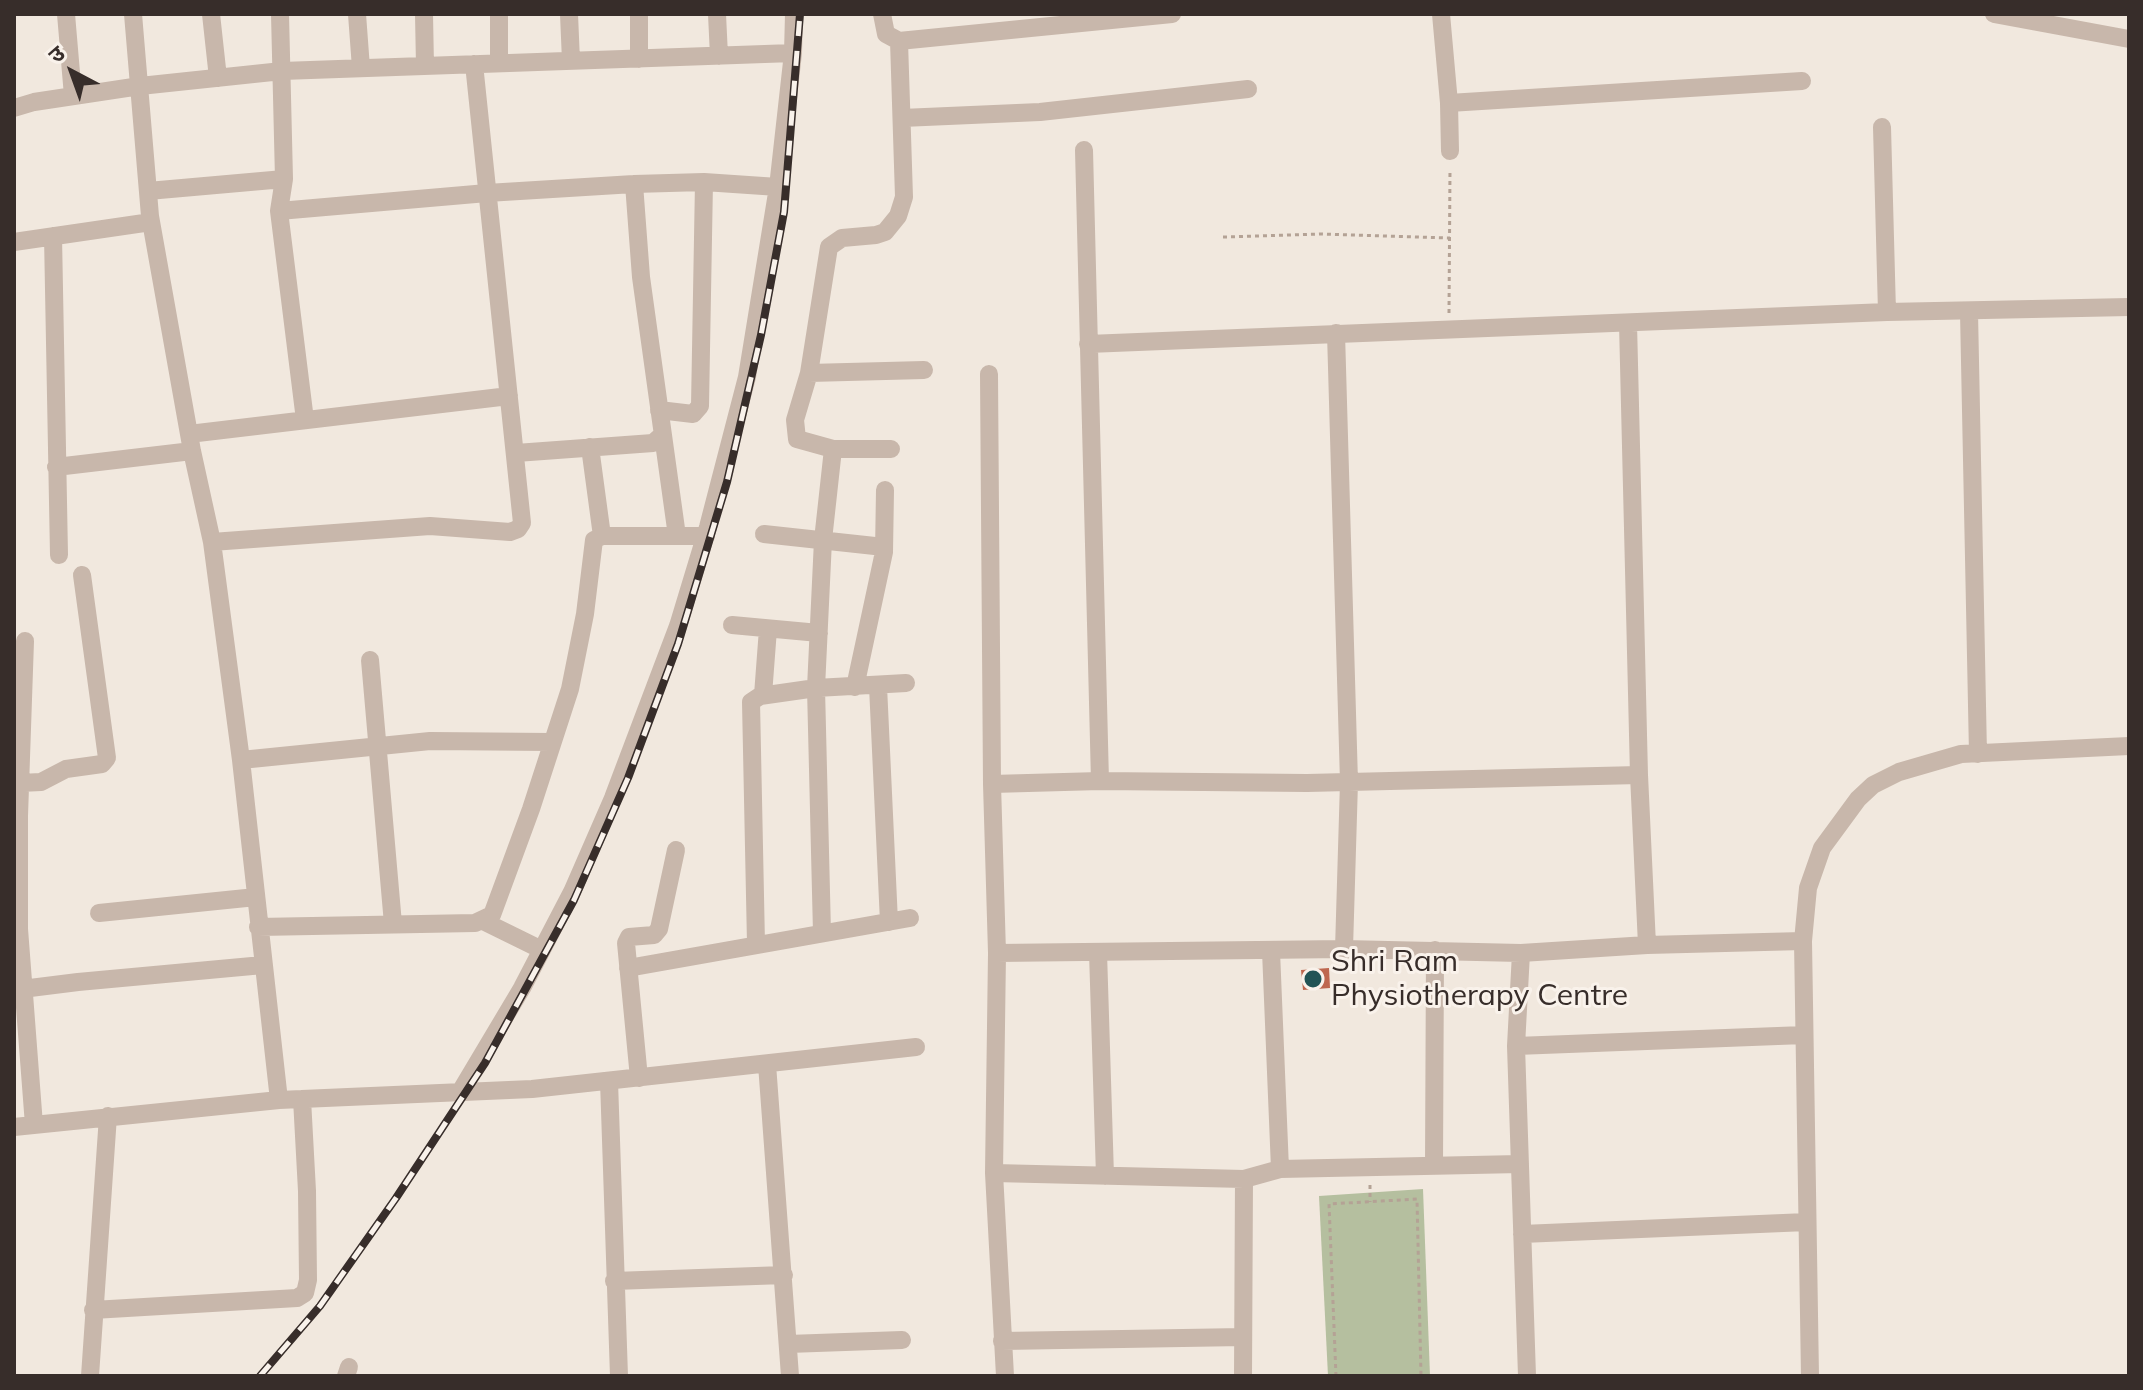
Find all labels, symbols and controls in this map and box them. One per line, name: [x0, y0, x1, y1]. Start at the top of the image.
north arrow: [32, 32, 112, 112]
text: उ: [42, 39, 70, 69]
place label: Shri Ram Physiotherapy Centre: [1331, 944, 1628, 1014]
marker: Shri Ram Physiotherapy Centre: [1302, 968, 1324, 990]

